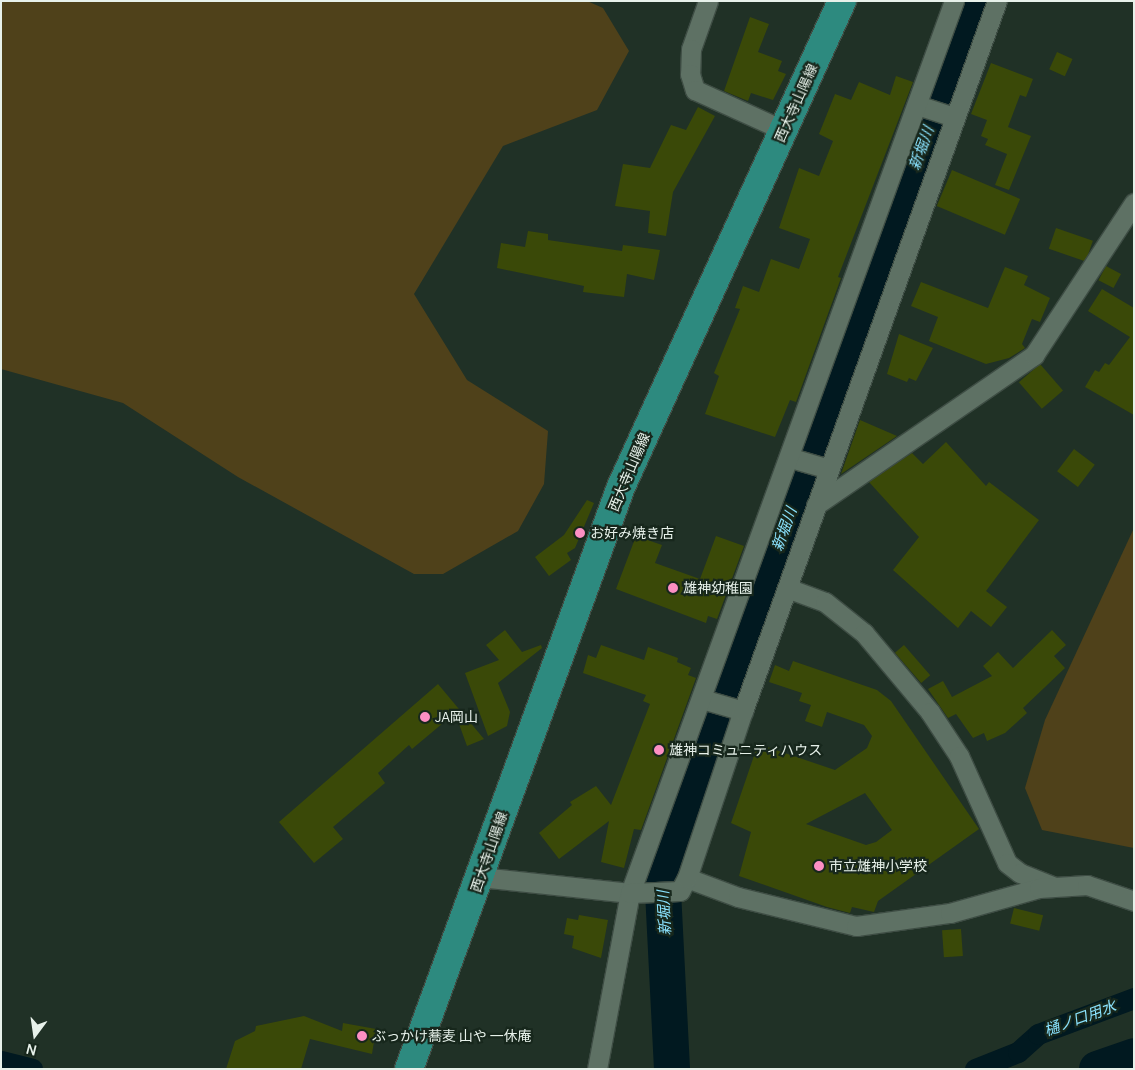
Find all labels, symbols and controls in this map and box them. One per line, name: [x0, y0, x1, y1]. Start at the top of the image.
street label: 西大寺山陽線: [771, 61, 821, 145]
water label: 新堀川: [905, 124, 937, 172]
street label: 西大寺山陽線: [605, 430, 653, 514]
water label: 新堀川: [768, 505, 800, 553]
place label: お好み焼き店: [590, 525, 674, 541]
marker: お好み焼き店: [574, 527, 586, 539]
place label: 雄神幼稚園: [683, 580, 753, 596]
marker: 雄神幼稚園: [667, 582, 679, 594]
place label: JA岡山: [435, 709, 478, 725]
marker: JA岡山: [419, 711, 431, 723]
place label: 雄神コミュニティハウス: [669, 742, 823, 758]
marker: 雄神コミュニティハウス: [653, 744, 665, 756]
street label: 西大寺山陽線: [467, 810, 511, 894]
place label: 市立雄神小学校: [829, 858, 927, 874]
marker: 市立雄神小学校: [813, 860, 825, 872]
water label: 新堀川: [654, 890, 674, 936]
water label: 樋ノ口用水: [1042, 997, 1118, 1039]
north arrow: [10, 1010, 60, 1060]
place label: ぶっかけ蕎麦 山や 一休庵: [372, 1028, 532, 1044]
marker: ぶっかけ蕎麦 山や 一休庵: [356, 1030, 368, 1042]
text: N: [24, 1040, 38, 1060]

